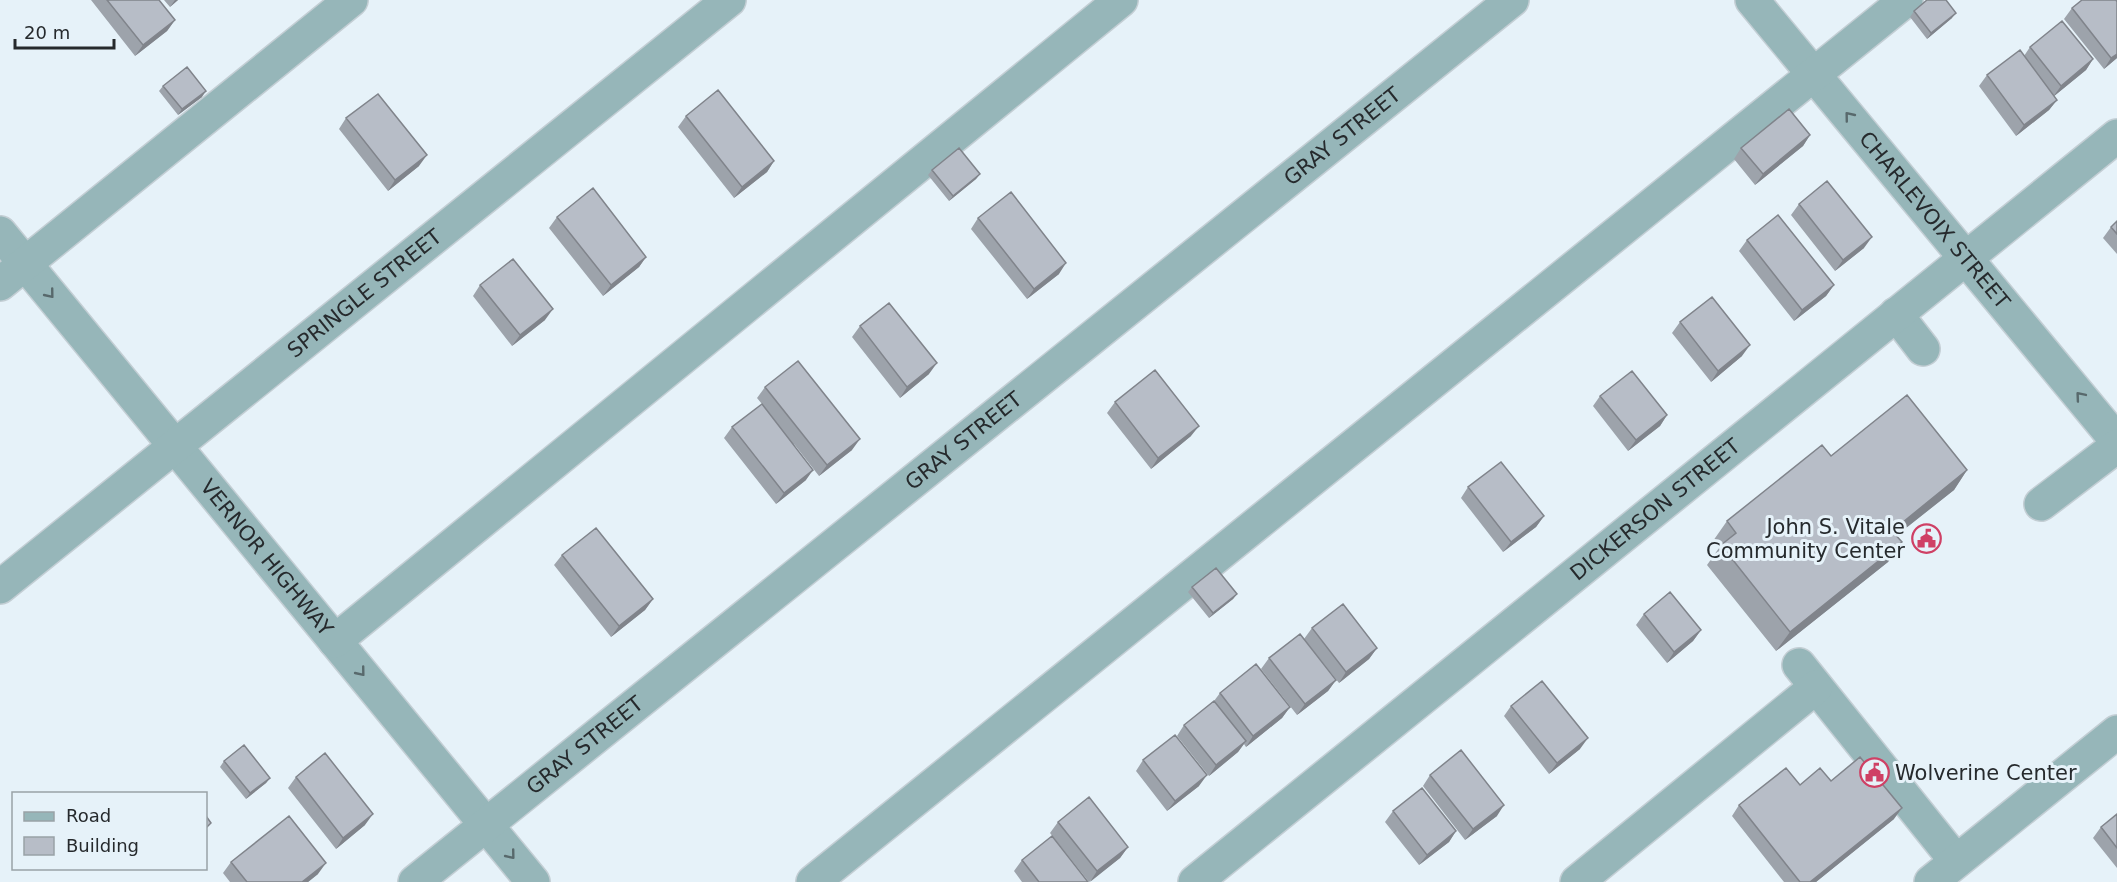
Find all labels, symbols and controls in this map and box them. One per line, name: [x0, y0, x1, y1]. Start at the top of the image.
scale bar: [15, 12, 114, 50]
text: 20 m: [24, 22, 70, 43]
street label: GRAY STREET: [1279, 82, 1406, 190]
one-way arrow: [1845, 112, 1856, 123]
street label: CHARLEVOIX STREET: [1854, 127, 2015, 314]
street label: SPRINGLE STREET: [283, 224, 446, 363]
one-way arrow: [43, 287, 54, 298]
street label: GRAY STREET: [901, 387, 1027, 495]
one-way arrow: [2076, 392, 2087, 403]
street label: DICKERSON STREET: [1566, 434, 1745, 585]
street label: VERNOR HIGHWAY: [195, 475, 338, 641]
place label: John S. Vitale Community Center: [1706, 515, 1905, 563]
public building icon: John S. Vitale Community Center: [1910, 523, 1942, 555]
one-way arrow: [353, 665, 364, 676]
street label: GRAY STREET: [522, 691, 648, 799]
public building icon: Wolverine Center: [1858, 757, 1890, 789]
place label: Wolverine Center: [1895, 761, 2077, 785]
legend: [12, 792, 207, 870]
text: Road: [66, 805, 111, 826]
text: Building: [66, 835, 139, 856]
one-way arrow: [504, 849, 515, 860]

